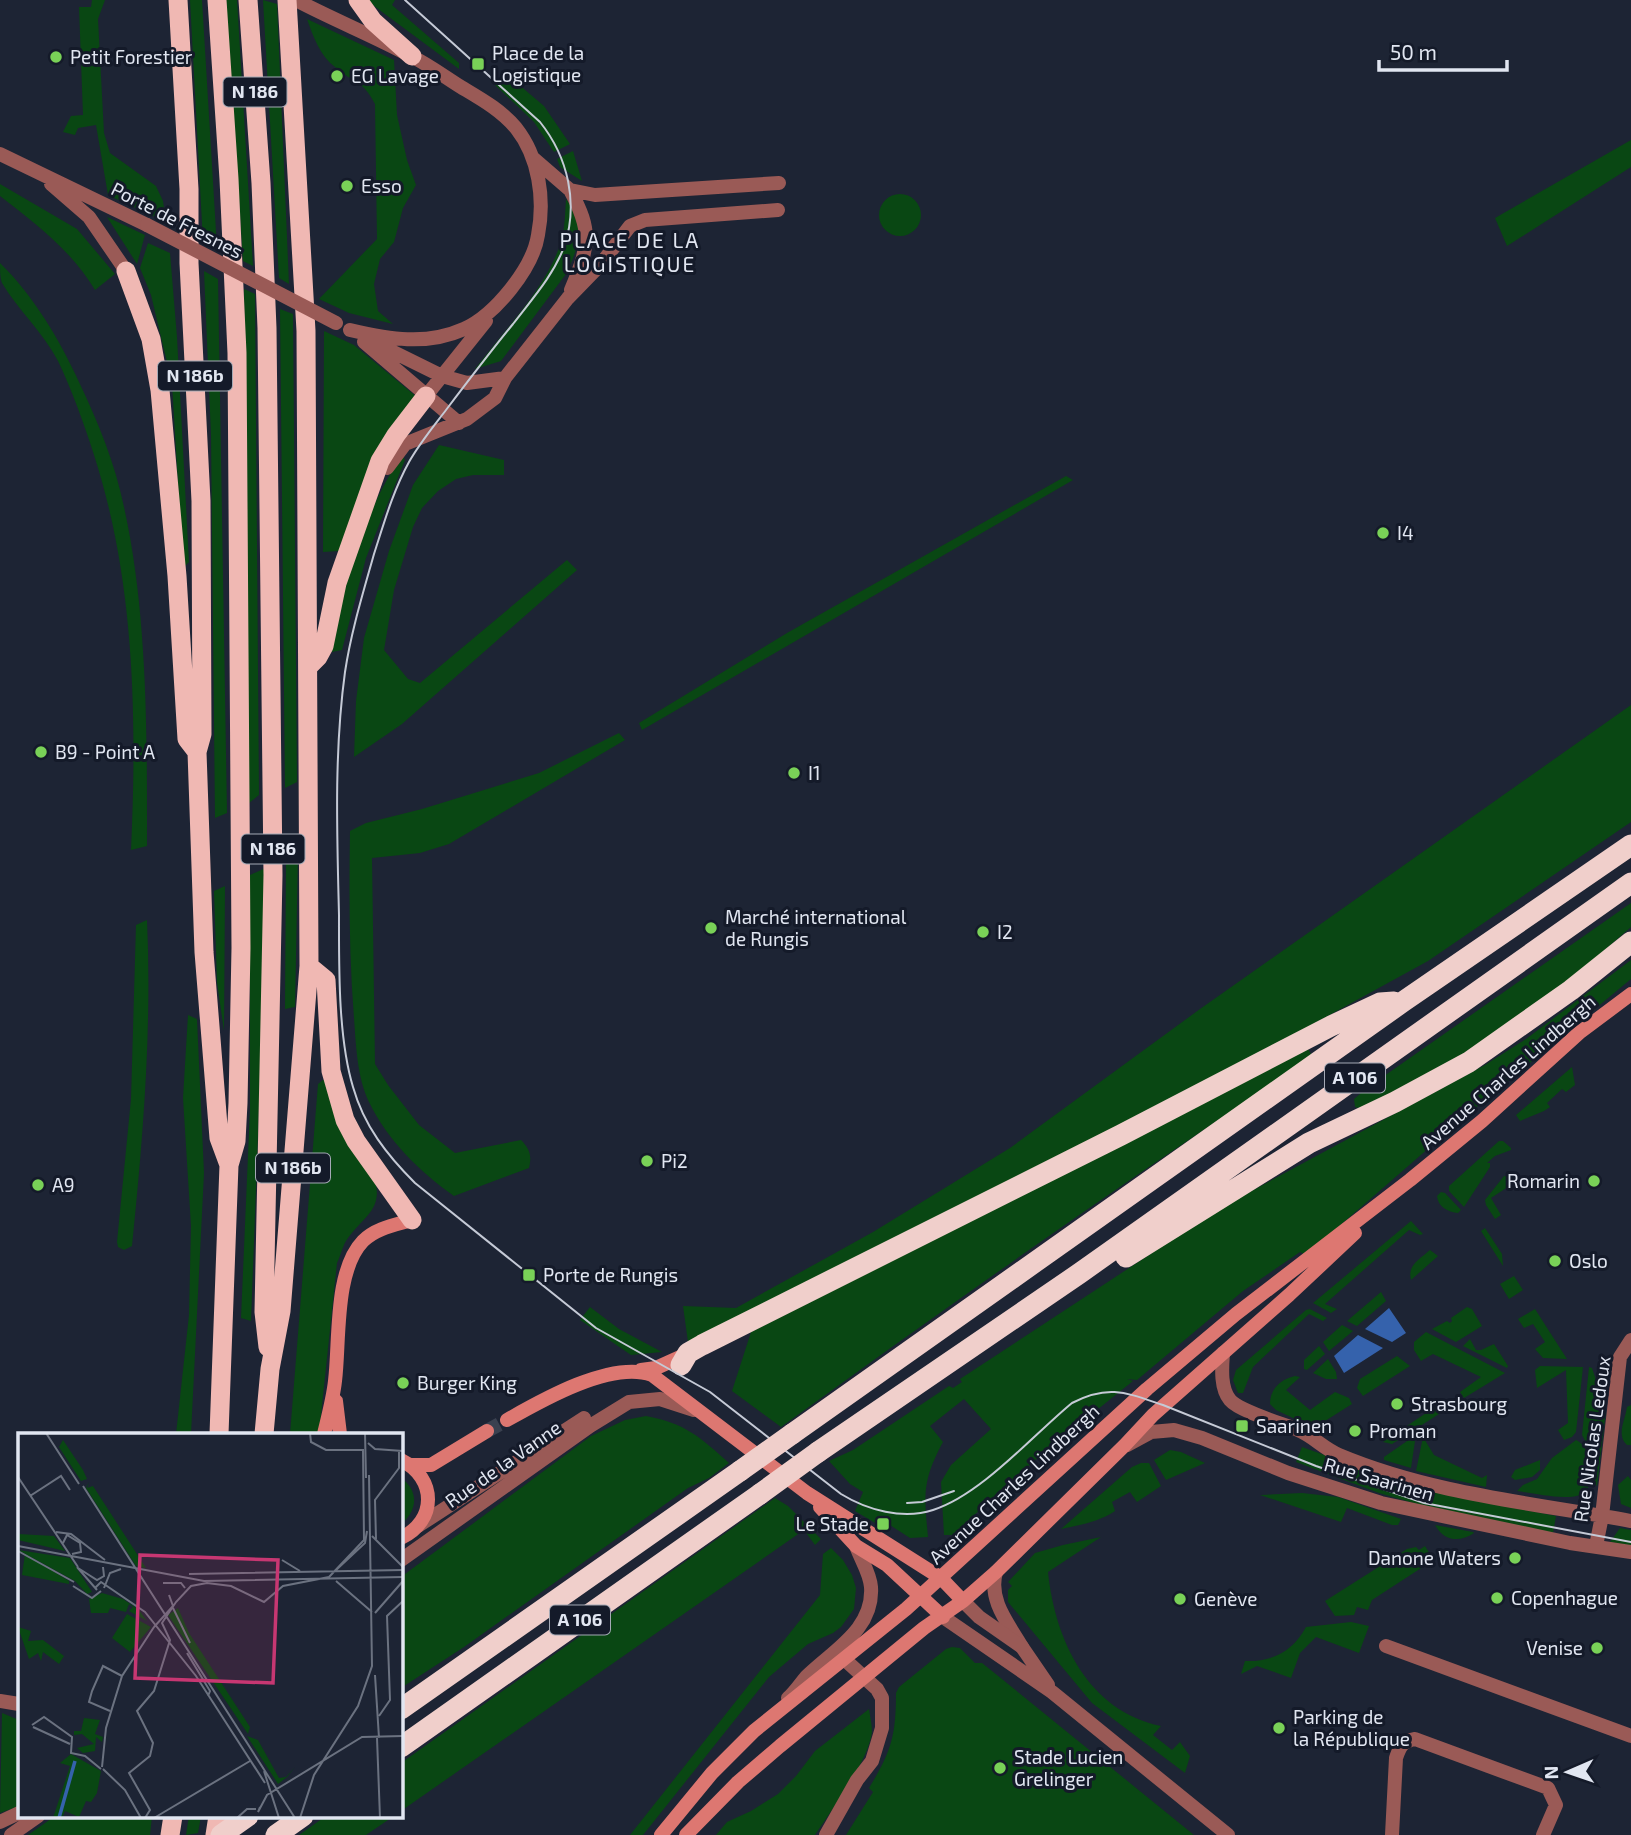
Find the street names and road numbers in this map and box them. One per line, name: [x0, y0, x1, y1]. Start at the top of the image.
road number: N 186: [224, 78, 286, 106]
street label: Porte de Fresnes: [108, 176, 247, 263]
road number: N 186b: [158, 362, 232, 390]
road number: N 186: [242, 834, 304, 864]
street label: Avenue Charles Lindbergh: [1416, 989, 1600, 1154]
road number: A 106: [1325, 1064, 1385, 1092]
road number: N 186b: [256, 1154, 330, 1182]
street label: Rue Nicolas Ledoux: [1568, 1354, 1615, 1523]
street label: Avenue Charles Lindbergh: [924, 1399, 1103, 1568]
street label: Rue de la Vanne: [440, 1415, 565, 1512]
street label: Rue Saarinen: [1322, 1452, 1437, 1505]
road number: A 106: [550, 1605, 610, 1634]

